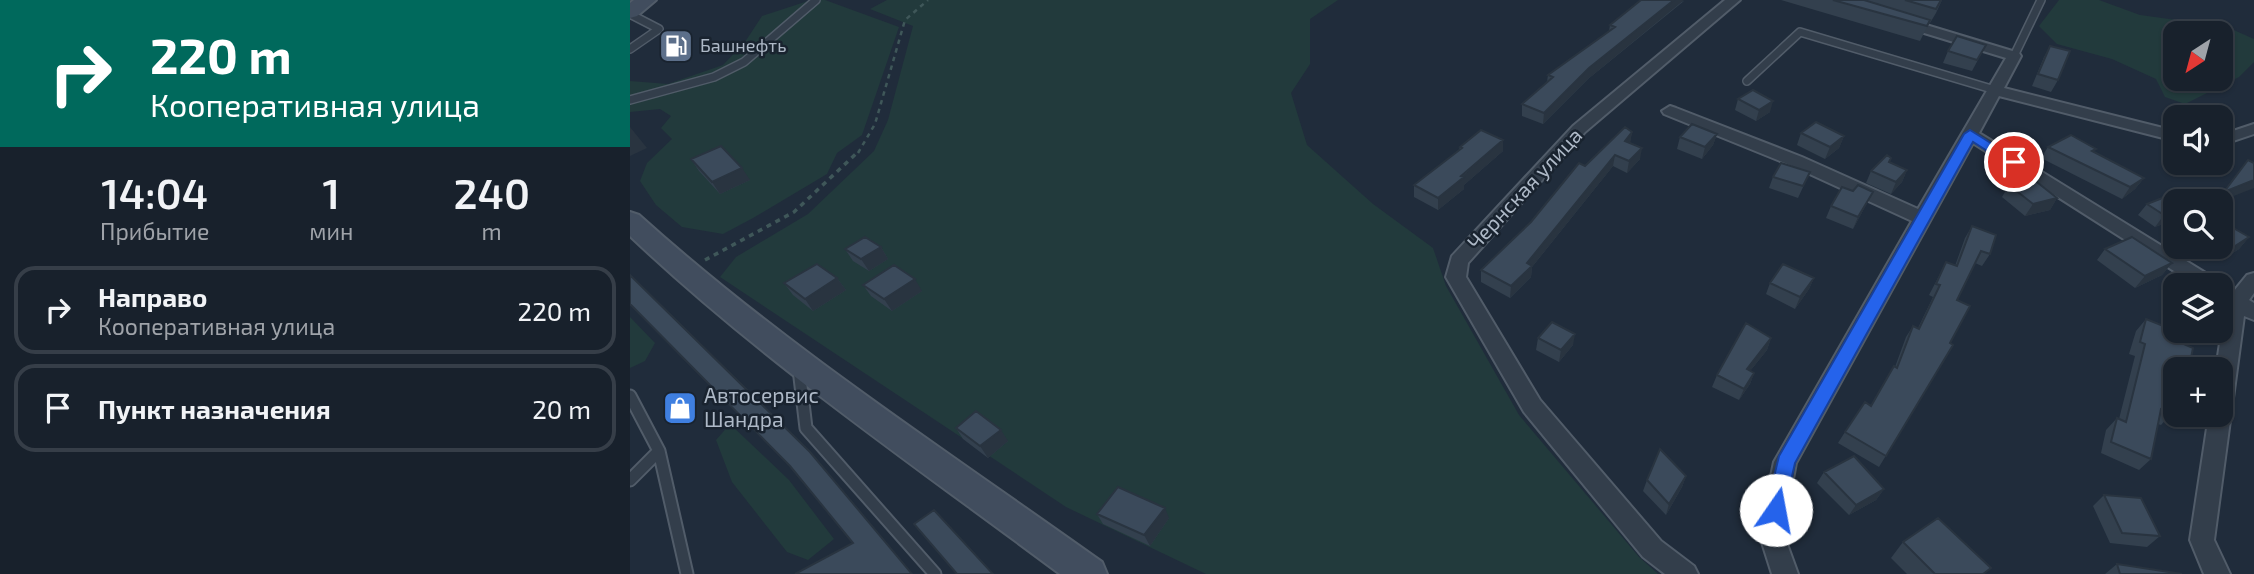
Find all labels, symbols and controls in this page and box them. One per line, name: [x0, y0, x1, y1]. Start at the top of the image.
north arrow: [2163, 21, 2233, 91]
map controls: [2163, 21, 2233, 427]
text: 220 m: [150, 25, 292, 84]
fuel station icon: Башнефть: [657, 27, 695, 65]
icon: right: [35, 28, 126, 119]
place label: Башнефть: [700, 34, 786, 56]
text: Кооперативная улица: [150, 85, 480, 123]
button: sound: [2163, 105, 2233, 175]
street label: Чернская улица: [1461, 122, 1587, 255]
pin: [1984, 132, 2044, 192]
icon: arrive: [1995, 143, 2033, 181]
text: 14:04: [101, 167, 208, 217]
text: 1: [323, 167, 340, 217]
text: 240: [453, 167, 530, 217]
button: search: [2163, 189, 2233, 259]
text: Прибытие: [100, 217, 209, 245]
text: мин: [309, 217, 353, 245]
text: m: [482, 217, 502, 245]
button: layers: [2163, 273, 2233, 343]
text: Направо: [98, 281, 207, 312]
icon: right: [39, 291, 77, 329]
text: 220 m: [518, 295, 591, 326]
text: Кооперативная улица: [98, 312, 335, 340]
button: +: [2163, 357, 2233, 427]
place label: Автосервис Шандра: [704, 382, 819, 431]
icon: arrive: [39, 389, 77, 427]
shop icon: Автосервис Шандра: [661, 389, 699, 427]
text: Пункт назначения: [98, 393, 331, 424]
text: 20 m: [532, 393, 591, 424]
position arrow: [1739, 473, 1813, 547]

